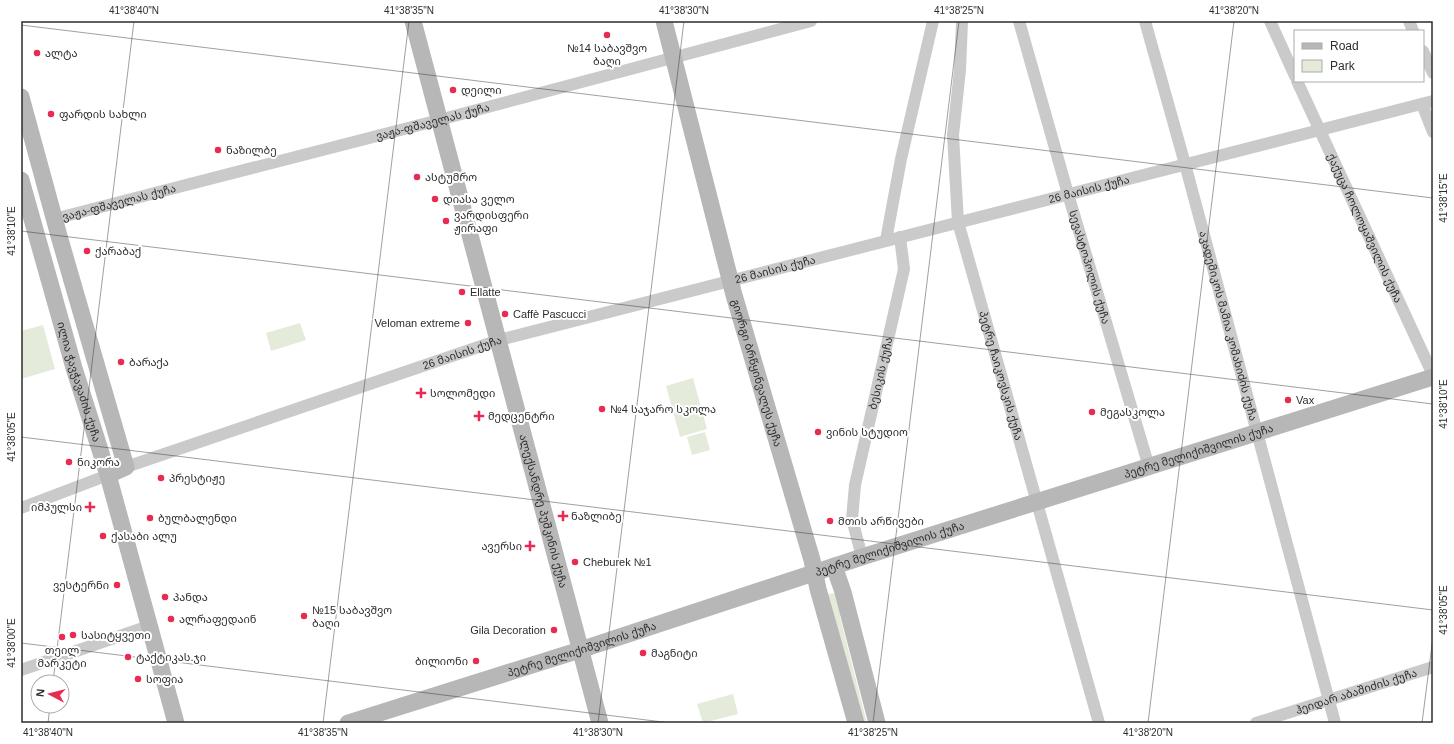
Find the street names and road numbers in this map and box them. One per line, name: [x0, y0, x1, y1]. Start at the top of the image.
street label: ვაჟა-ფშაველას ქუჩა: [375, 101, 491, 143]
street label: ქაქუცა ჩოლოყაშვილის ქუჩა: [1324, 151, 1405, 305]
street label: 26 მაისის ქუჩა: [1047, 173, 1131, 205]
street label: ვაჟა-ფშაველას ქუჩა: [61, 182, 177, 224]
street label: სევასტოპოლის ქუჩა: [1067, 209, 1112, 325]
street label: აკადემიკოს მამია კომახიძის ქუჩა: [1197, 229, 1260, 422]
street label: 26 მაისის ქუჩა: [733, 253, 817, 285]
street label: გიორგი ბრწყინვალეს ქუჩა: [729, 298, 784, 448]
street label: პეტრე ჩაიკოვსკის ქუჩა: [977, 309, 1025, 442]
street label: ილია ჭავჭავაძის ქუჩა: [55, 320, 103, 443]
street label: 26 მაისის ქუჩა: [421, 334, 503, 372]
street label: ბესიკის ქუჩა: [866, 336, 894, 411]
street label: პეტრე მელიქიშვილის ქუჩა: [1122, 422, 1275, 480]
street label: ალექსანდრე პუშკინის ქუჩა: [517, 433, 570, 589]
street label: პეტრე მელიქიშვილის ქუჩა: [813, 519, 966, 578]
street label: პეტრე მელიქიშვილის ქუჩა: [505, 619, 658, 679]
street label: ჰეიდარ აბაშიძის ქუჩა: [1294, 667, 1418, 716]

